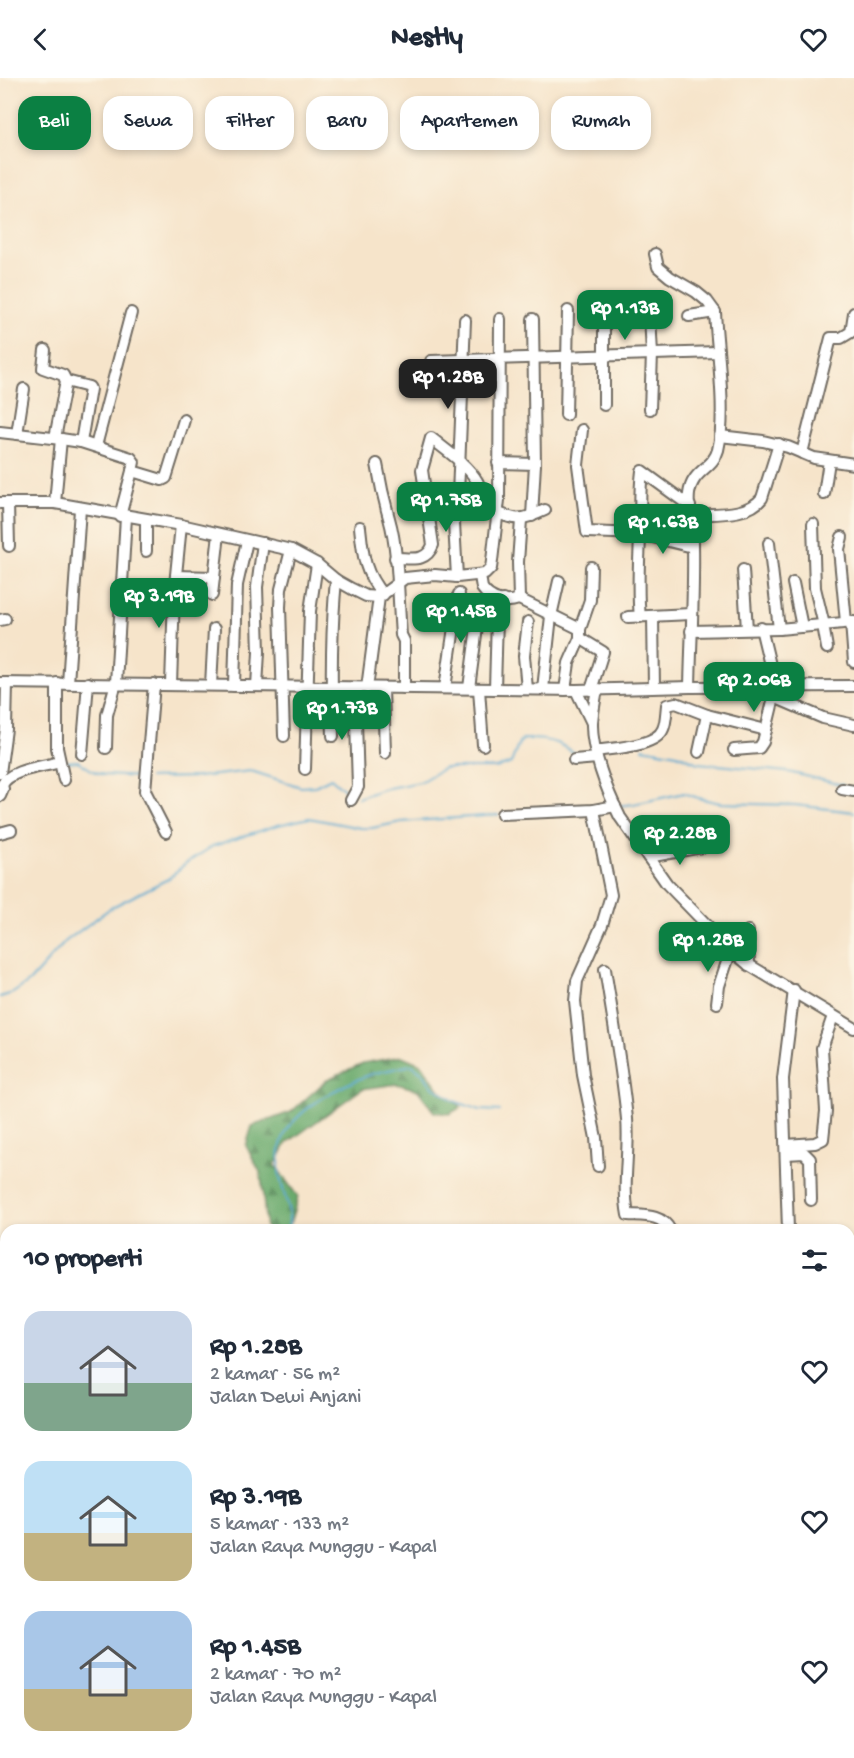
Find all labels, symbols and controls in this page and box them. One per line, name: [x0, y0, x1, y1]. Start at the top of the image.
icon: back: [24, 23, 57, 56]
text: Nestly: [391, 23, 463, 55]
icon: heart: [797, 23, 830, 56]
chip: Beli: [18, 96, 91, 150]
chip: Sewa: [103, 96, 193, 150]
chip: Filter: [205, 96, 294, 150]
chip: Baru: [306, 96, 388, 150]
chip: Apartemen: [400, 96, 539, 150]
chip: Rumah: [551, 96, 651, 150]
pin: Rp 1.13B: [563, 290, 687, 341]
text: Rp 1.13B: [591, 298, 659, 321]
pin: Rp 1.28B: [386, 359, 510, 410]
text: Rp 1.28B: [413, 367, 483, 390]
pin: Rp 1.75B: [384, 482, 508, 533]
text: Rp 1.75B: [411, 490, 481, 513]
pin: Rp 1.63B: [601, 504, 725, 555]
text: Rp 1.63B: [628, 512, 698, 535]
pin: Rp 3.19B: [97, 578, 221, 629]
text: Rp 3.19B: [124, 586, 194, 609]
pin: Rp 1.45B: [399, 593, 523, 644]
text: Rp 1.45B: [426, 601, 496, 624]
pin: Rp 2.06B: [692, 662, 816, 713]
text: Rp 2.06B: [718, 670, 790, 693]
pin: Rp 1.73B: [280, 690, 404, 741]
text: Rp 1.73B: [307, 698, 377, 721]
pin: Rp 2.28B: [618, 815, 742, 866]
text: Rp 2.28B: [644, 823, 716, 846]
pin: Rp 1.28B: [646, 922, 770, 973]
text: Rp 1.28B: [673, 930, 743, 953]
icon: filters: [798, 1244, 831, 1277]
text: 10 properti: [24, 1245, 143, 1276]
text: Rp 1.28B: [210, 1333, 302, 1364]
icon: home: [72, 1335, 144, 1407]
icon: heart: [798, 1355, 831, 1388]
text: 2 kamar · 56 m²: [210, 1364, 340, 1387]
text: Jalan Dewi Anjani: [210, 1387, 361, 1410]
text: Rp 3.19B: [210, 1483, 301, 1514]
icon: home: [72, 1485, 144, 1557]
icon: heart: [798, 1505, 831, 1538]
text: 5 kamar · 133 m²: [210, 1514, 349, 1537]
text: Jalan Raya Munggu - Kapal: [210, 1537, 437, 1560]
text: Rp 1.45B: [210, 1633, 301, 1664]
icon: home: [72, 1635, 144, 1707]
icon: heart: [798, 1655, 831, 1688]
text: 2 kamar · 70 m²: [210, 1664, 341, 1687]
text: Jalan Raya Munggu - Kapal: [210, 1687, 437, 1710]

